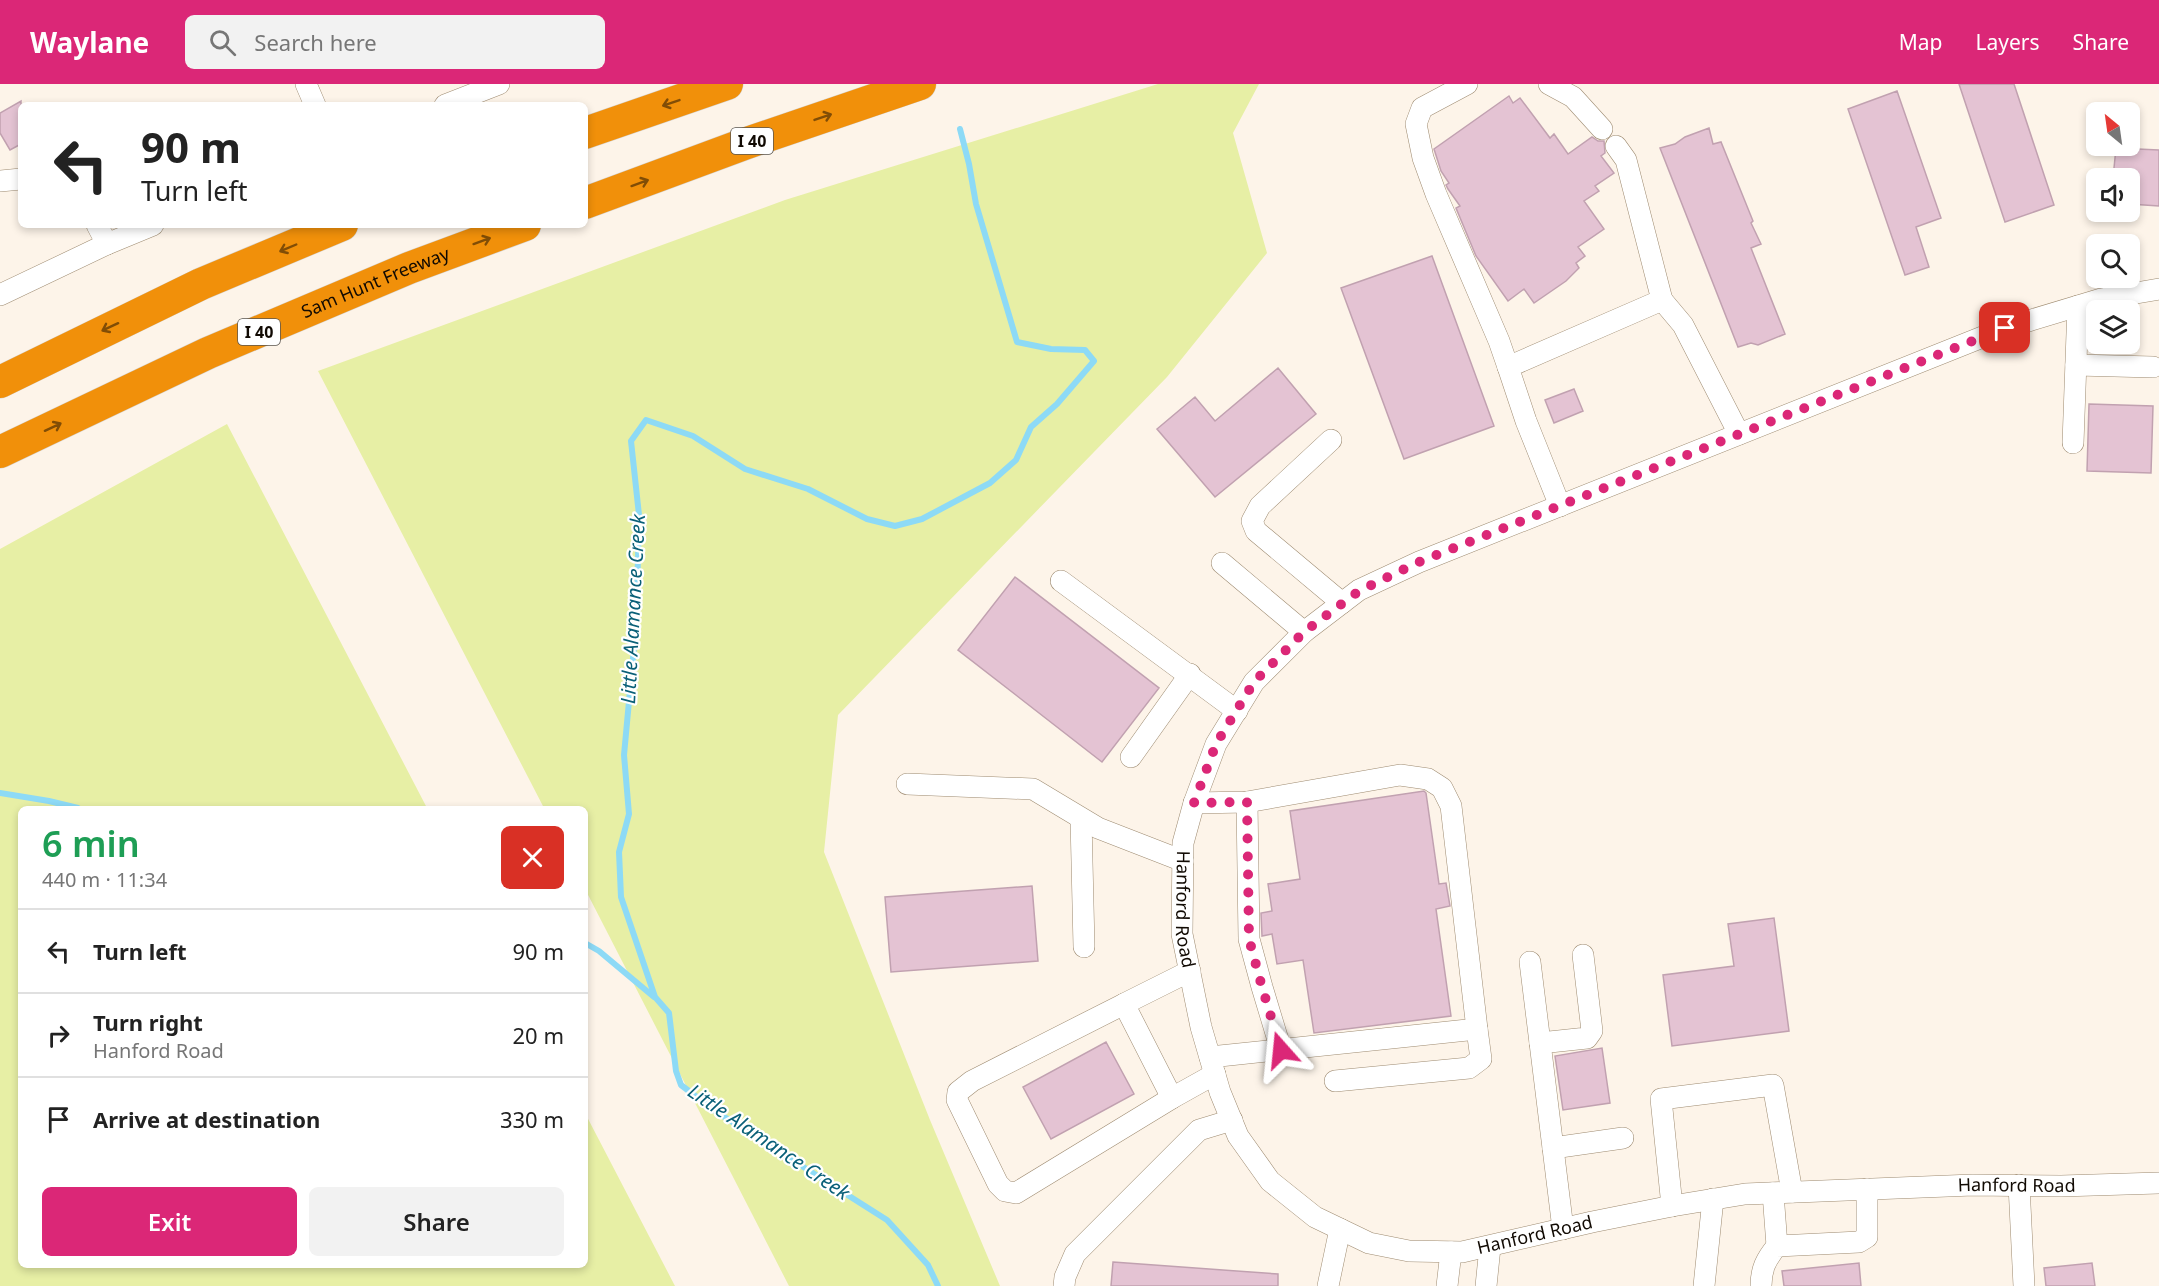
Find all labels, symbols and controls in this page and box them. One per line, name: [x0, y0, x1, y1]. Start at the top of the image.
search box: [185, 15, 605, 69]
text: Waylane: [30, 23, 149, 61]
icon: search: [206, 26, 239, 59]
text: Search here: [254, 27, 377, 57]
text: Map: [1899, 28, 1943, 56]
text: Layers: [1976, 28, 2040, 56]
text: Share: [2073, 28, 2129, 56]
one-way arrow: [662, 98, 681, 109]
north arrow: [2086, 102, 2140, 156]
map controls: [2086, 102, 2140, 354]
one-way arrow: [814, 110, 832, 121]
text: 90 m: [141, 118, 241, 175]
icon: left: [42, 126, 120, 204]
road number: I 40: [731, 128, 773, 154]
button: sound: [2086, 168, 2140, 222]
text: Turn left: [141, 172, 247, 209]
one-way arrow: [630, 176, 649, 187]
button: search: [2086, 234, 2140, 288]
one-way arrow: [472, 235, 491, 246]
street label: Sam Hunt Freeway: [297, 241, 453, 323]
one-way arrow: [280, 243, 298, 254]
button: layers: [2086, 300, 2140, 354]
pin: [1979, 302, 2030, 353]
icon: arrive: [1988, 311, 2021, 344]
road number: I 40: [238, 319, 280, 345]
one-way arrow: [102, 322, 120, 334]
one-way arrow: [43, 420, 61, 432]
water label: Little Alamance Creek: [614, 512, 651, 705]
text: 6 min: [42, 819, 140, 868]
button: close: [501, 826, 564, 889]
street label: Hanford Road: [1171, 851, 1202, 970]
text: 440 m · 11:34: [42, 866, 167, 893]
icon: left: [42, 935, 75, 968]
text: Turn left: [93, 936, 187, 966]
text: 90 m: [513, 936, 564, 966]
text: Turn right: [93, 1007, 203, 1037]
position arrow: [1249, 1018, 1313, 1082]
icon: right: [42, 1019, 75, 1052]
text: 20 m: [513, 1020, 564, 1050]
text: Hanford Road: [93, 1037, 224, 1064]
water label: Little Alamance Creek: [683, 1077, 856, 1206]
icon: arrive: [42, 1103, 75, 1136]
text: Arrive at destination: [93, 1104, 320, 1134]
text: 330 m: [500, 1104, 564, 1134]
street label: Hanford Road: [1957, 1172, 2076, 1197]
button: Exit: [42, 1187, 297, 1256]
button: Share: [309, 1187, 564, 1256]
street label: Hanford Road: [1475, 1209, 1595, 1259]

